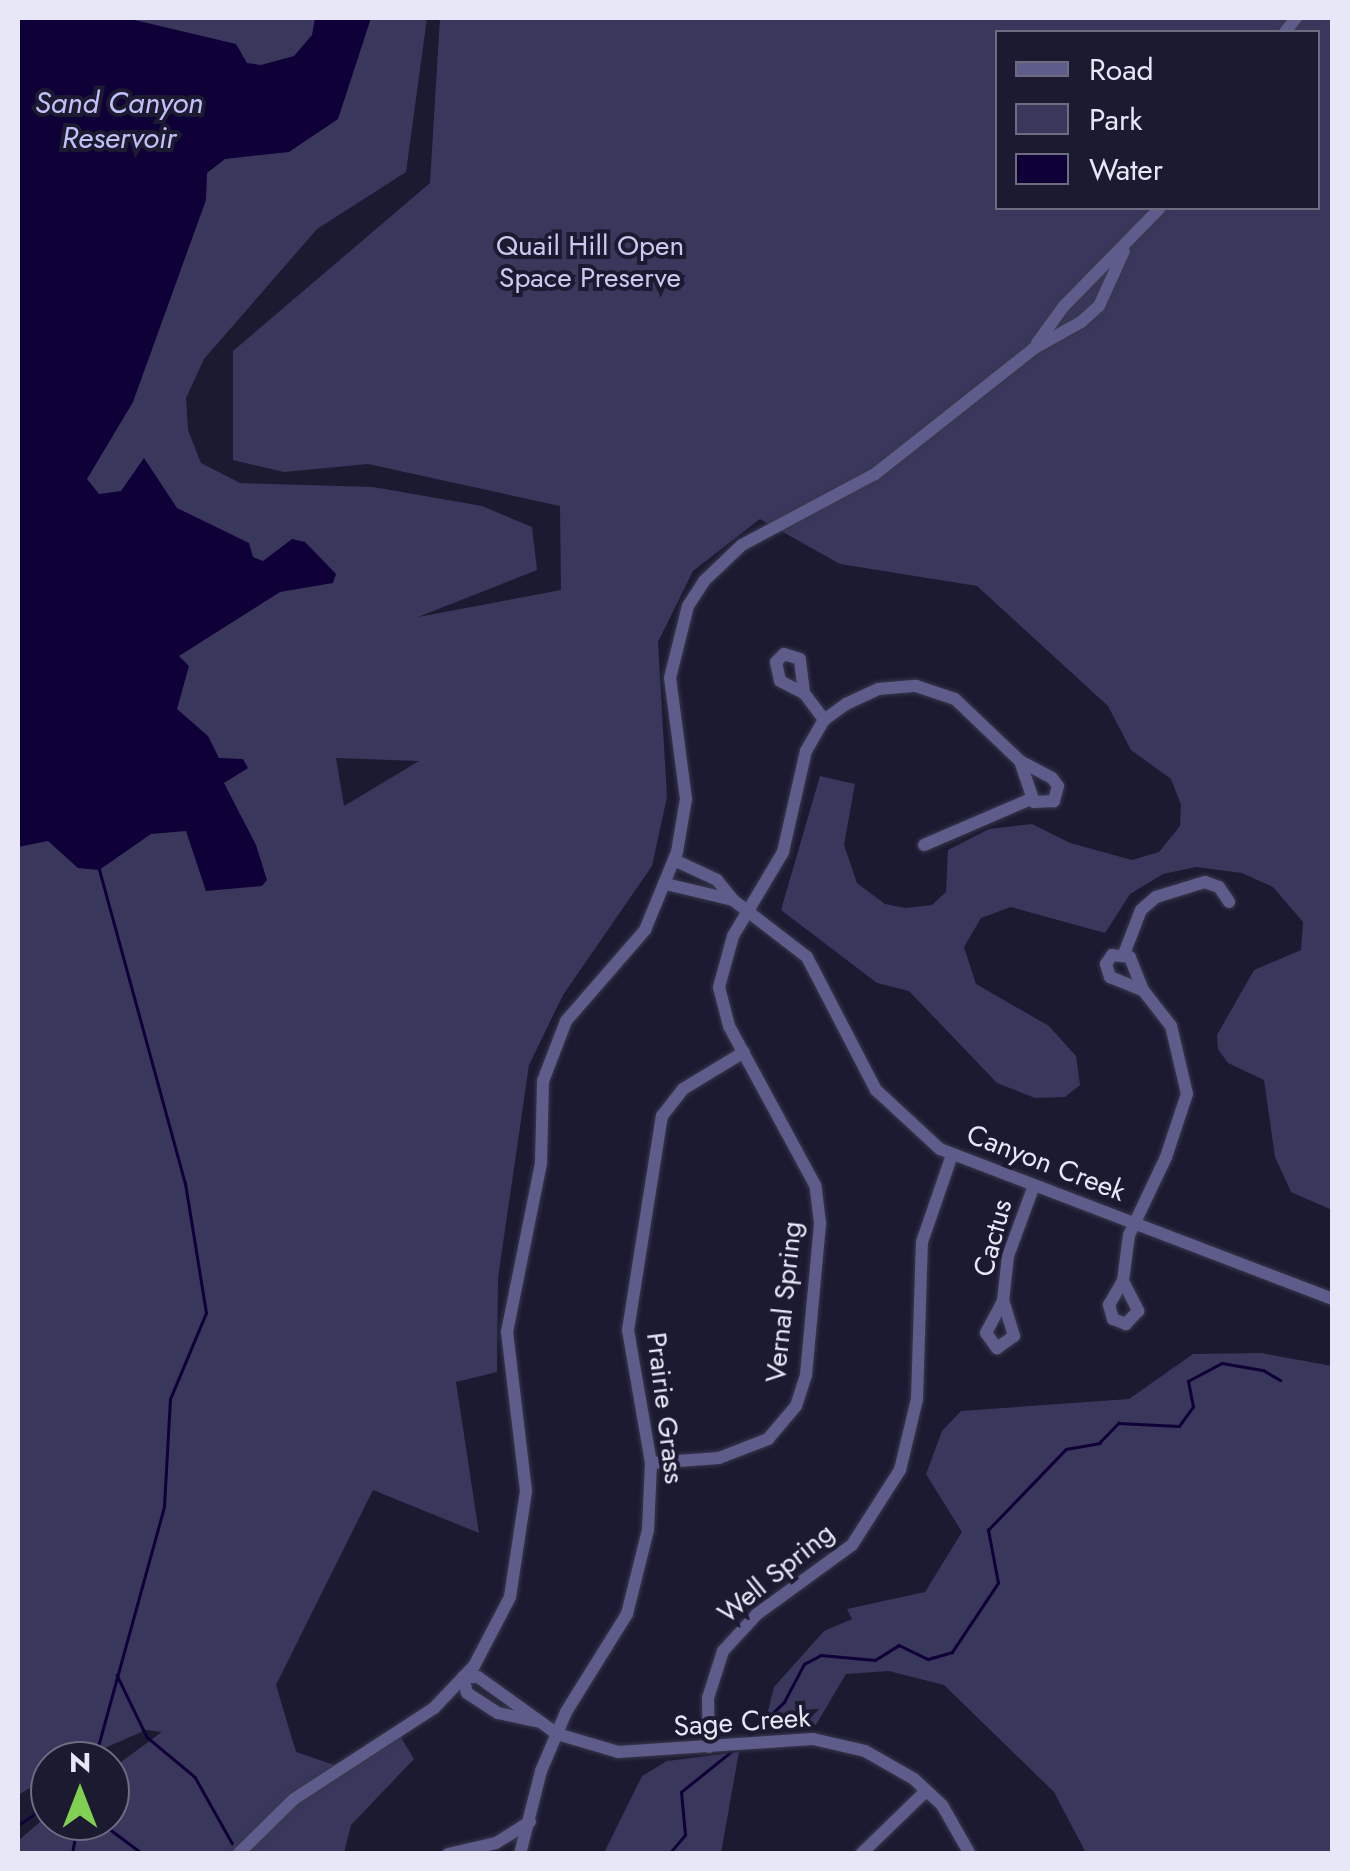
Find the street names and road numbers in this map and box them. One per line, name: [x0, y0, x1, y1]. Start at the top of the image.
street label: Canyon Creek: [962, 1117, 1130, 1209]
street label: Cactus: [967, 1196, 1019, 1280]
street label: Vernal Spring: [759, 1220, 809, 1384]
street label: Prairie Grass: [639, 1330, 691, 1486]
street label: Well Spring: [711, 1516, 841, 1630]
street label: Sage Creek: [672, 1700, 812, 1744]

